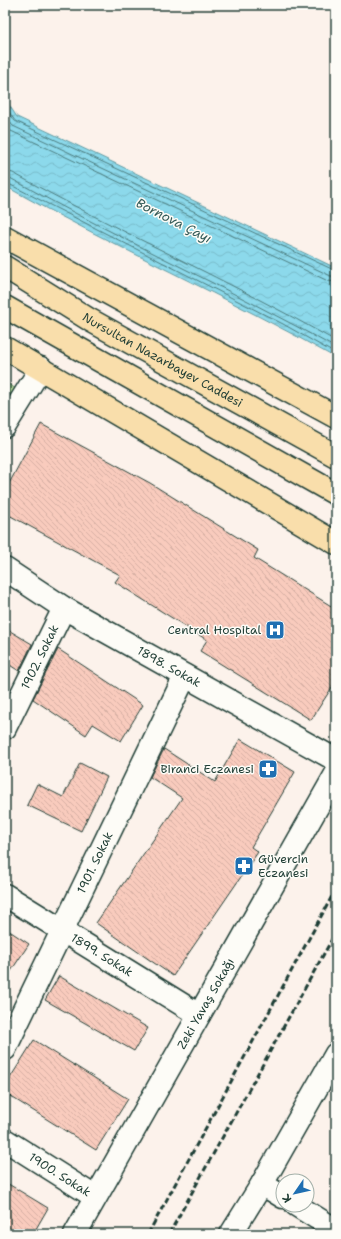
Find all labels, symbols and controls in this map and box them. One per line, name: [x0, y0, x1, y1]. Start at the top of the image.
water label: Bornova Çayı: [133, 194, 215, 247]
street label: Nursultan Nazarbayev Caddesi: [79, 309, 246, 411]
hospital icon: Central Hospital: [264, 619, 286, 641]
street label: 1902. Sokak: [17, 622, 63, 692]
place label: Central Hospital: [167, 622, 261, 638]
street label: 1898. Sokak: [134, 643, 204, 691]
pharmacy icon: Biranci Eczanesi: [257, 758, 279, 780]
place label: Biranci Eczanesi: [160, 761, 254, 777]
street label: 1901. Sokak: [73, 829, 117, 896]
place label: Güvercin Eczanesi: [258, 851, 308, 881]
pharmacy icon: Güvercin Eczanesi: [233, 855, 255, 877]
street label: 1899. Sokak: [68, 930, 136, 980]
street label: Zeki Yavaş Sokağı: [174, 955, 238, 1052]
street label: 1900. Sokak: [26, 1149, 94, 1200]
north arrow: [275, 1173, 315, 1213]
text: K: [279, 1191, 295, 1206]

